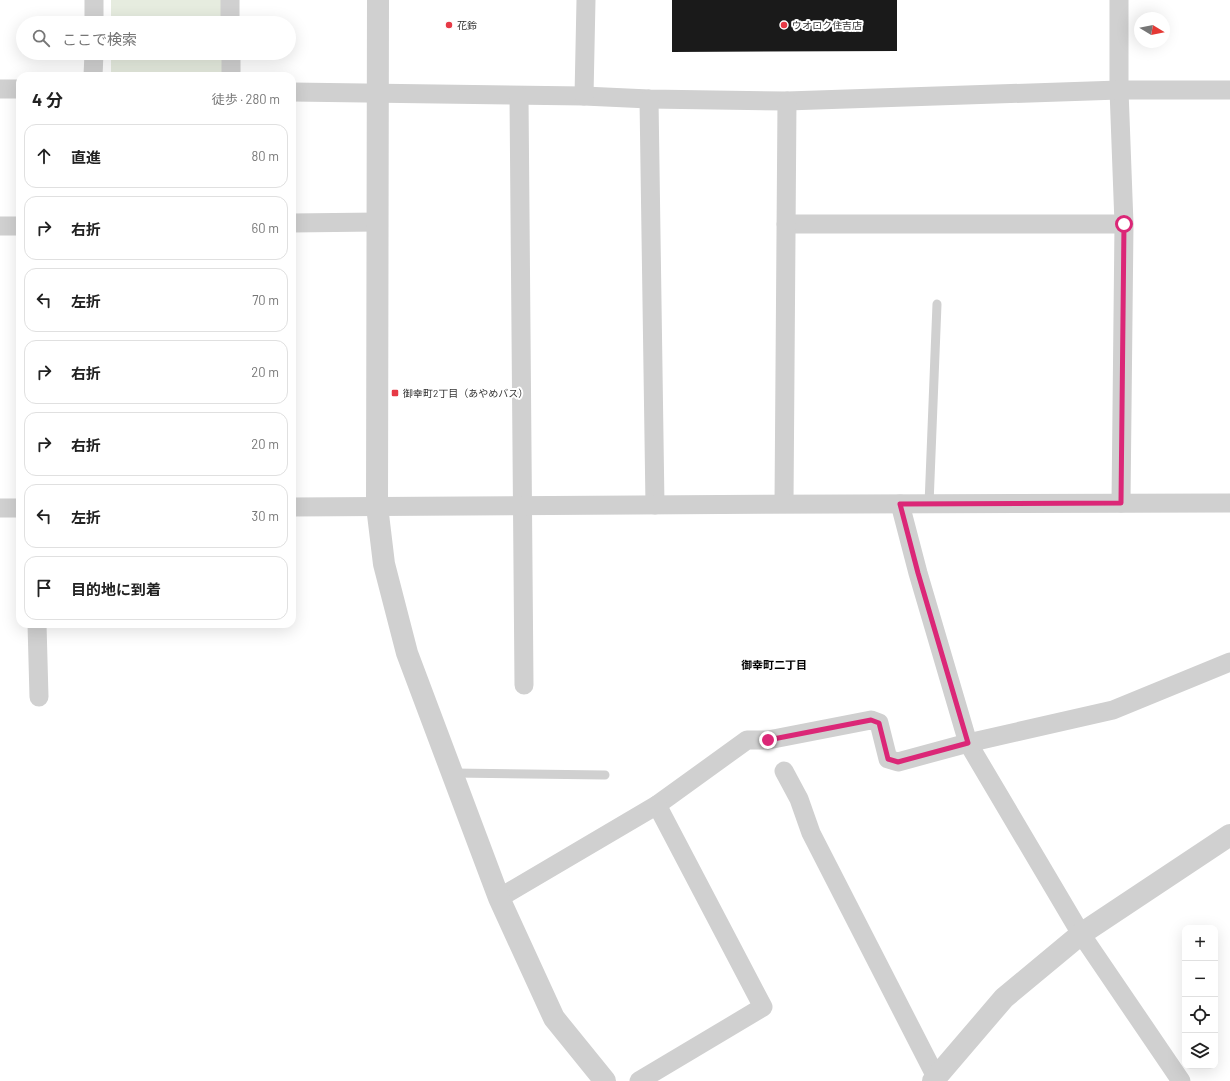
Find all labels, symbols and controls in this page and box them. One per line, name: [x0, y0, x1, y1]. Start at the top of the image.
north arrow: [1134, 12, 1170, 48]
search box: [16, 16, 296, 60]
place label: 花鈴: [457, 19, 477, 31]
place label: ウオロク住吉店: [792, 19, 862, 31]
marker: 花鈴: [444, 20, 454, 30]
marker: ウオロク住吉店: [779, 20, 789, 30]
icon: search: [30, 27, 52, 49]
text: ここで検索: [62, 30, 137, 48]
text: 4 分: [32, 89, 63, 109]
text: 徒歩 · 280 m: [212, 91, 280, 107]
icon: ahead: [33, 145, 55, 167]
text: 直進: [71, 148, 101, 166]
text: 80 m: [252, 148, 279, 164]
route start: [1115, 215, 1133, 233]
icon: right: [33, 217, 55, 239]
text: 右折: [71, 220, 101, 238]
text: 60 m: [252, 220, 279, 236]
icon: left: [33, 289, 55, 311]
text: 左折: [71, 292, 101, 310]
text: 70 m: [252, 292, 279, 308]
icon: right: [33, 361, 55, 383]
text: 右折: [71, 364, 101, 382]
text: 20 m: [251, 364, 279, 380]
place label: 御幸町2丁目（あやめバス）: [403, 387, 528, 399]
marker: 御幸町2丁目（あやめバス）: [390, 388, 400, 398]
icon: right: [33, 433, 55, 455]
text: 右折: [71, 436, 101, 454]
text: 20 m: [251, 436, 279, 452]
icon: left: [33, 505, 55, 527]
text: 左折: [71, 508, 101, 526]
text: 30 m: [252, 508, 279, 524]
icon: arrive: [33, 577, 55, 599]
text: 目的地に到着: [71, 580, 161, 598]
district label: 御幸町二丁目: [741, 658, 807, 671]
route end: [759, 731, 777, 749]
map controls: [1182, 925, 1218, 1069]
button: +: [1182, 925, 1218, 961]
button: −: [1182, 961, 1218, 997]
button: locate: [1182, 997, 1218, 1033]
button: layers: [1182, 1033, 1218, 1069]

